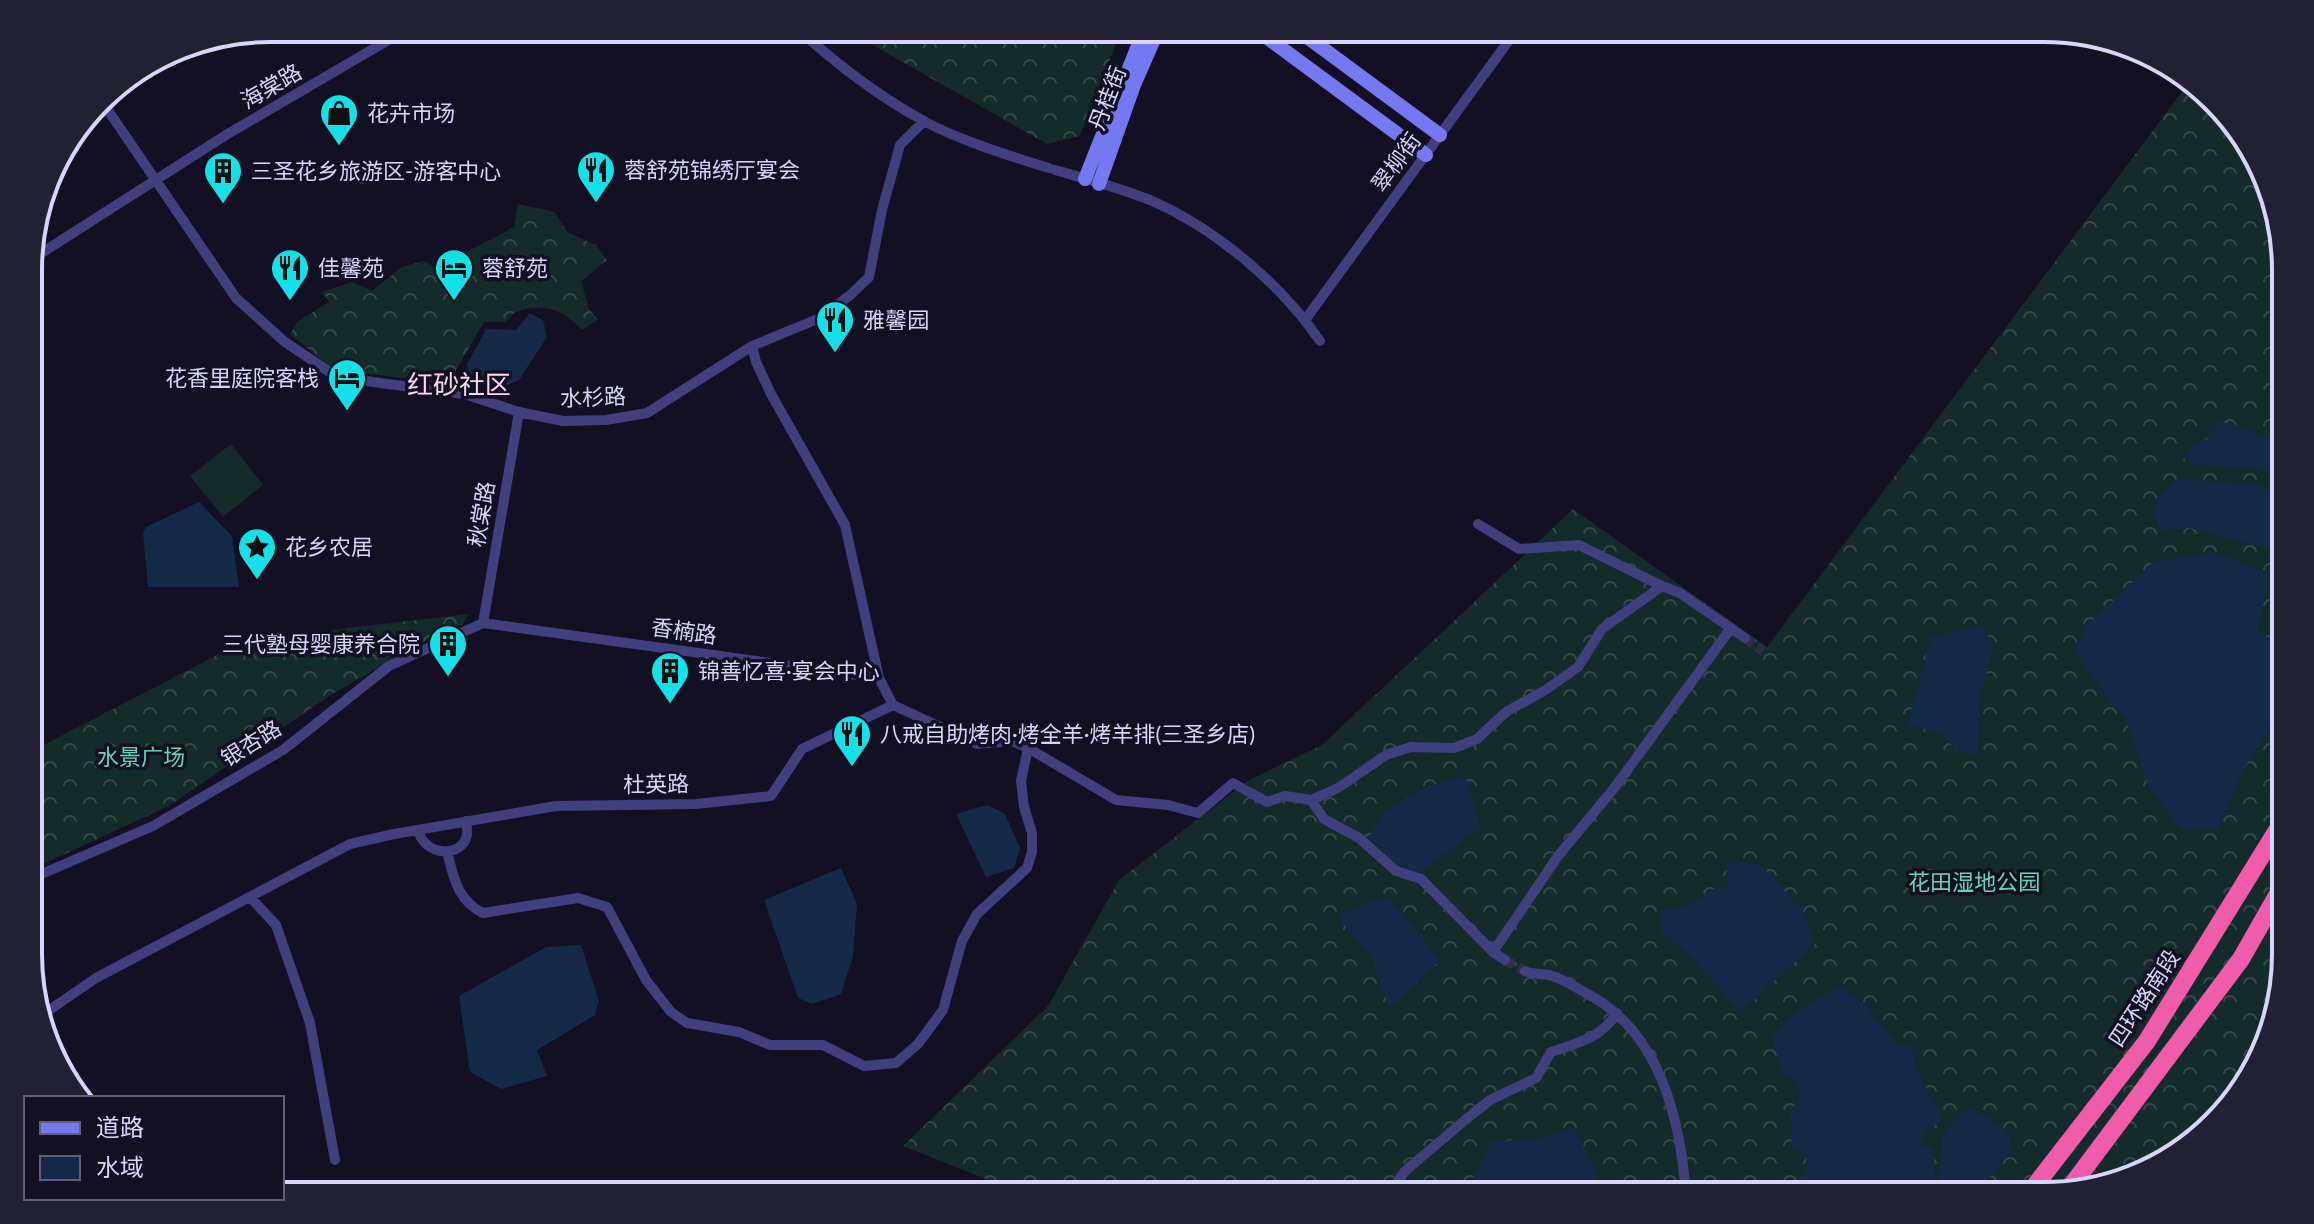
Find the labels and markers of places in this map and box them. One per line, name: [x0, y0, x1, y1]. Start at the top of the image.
shop icon: 花卉市场: [318, 92, 360, 147]
place label: 花卉市场: [367, 99, 455, 126]
restaurant icon: 蓉舒苑锦绣厅宴会: [575, 149, 617, 204]
building icon: 三圣花乡旅游区-游客中心: [202, 150, 244, 205]
place label: 蓉舒苑锦绣厅宴会: [624, 156, 800, 183]
place label: 三圣花乡旅游区-游客中心: [251, 157, 501, 184]
restaurant icon: 佳馨苑: [269, 247, 311, 302]
hotel icon: 蓉舒苑: [433, 247, 475, 302]
place label: 佳馨苑: [318, 254, 384, 281]
place label: 蓉舒苑: [482, 254, 548, 281]
restaurant icon: 雅馨园: [814, 299, 856, 354]
place label: 雅馨园: [863, 306, 929, 333]
hotel icon: 花香里庭院客栈: [326, 357, 368, 412]
place label: 花香里庭院客栈: [165, 364, 319, 391]
place icon: 花乡农居: [236, 526, 278, 581]
place label: 花乡农居: [285, 533, 373, 560]
building icon: 三代塾母婴康养合院: [427, 623, 469, 678]
place label: 三代塾母婴康养合院: [222, 630, 420, 657]
building icon: 锦善忆喜·宴会中心: [649, 650, 691, 705]
place label: 锦善忆喜·宴会中心: [698, 657, 880, 684]
restaurant icon: 八戒自助烤肉·烤全羊·烤羊排(三圣乡店): [831, 713, 873, 768]
place label: 八戒自助烤肉·烤全羊·烤羊排(三圣乡店): [880, 720, 1255, 747]

